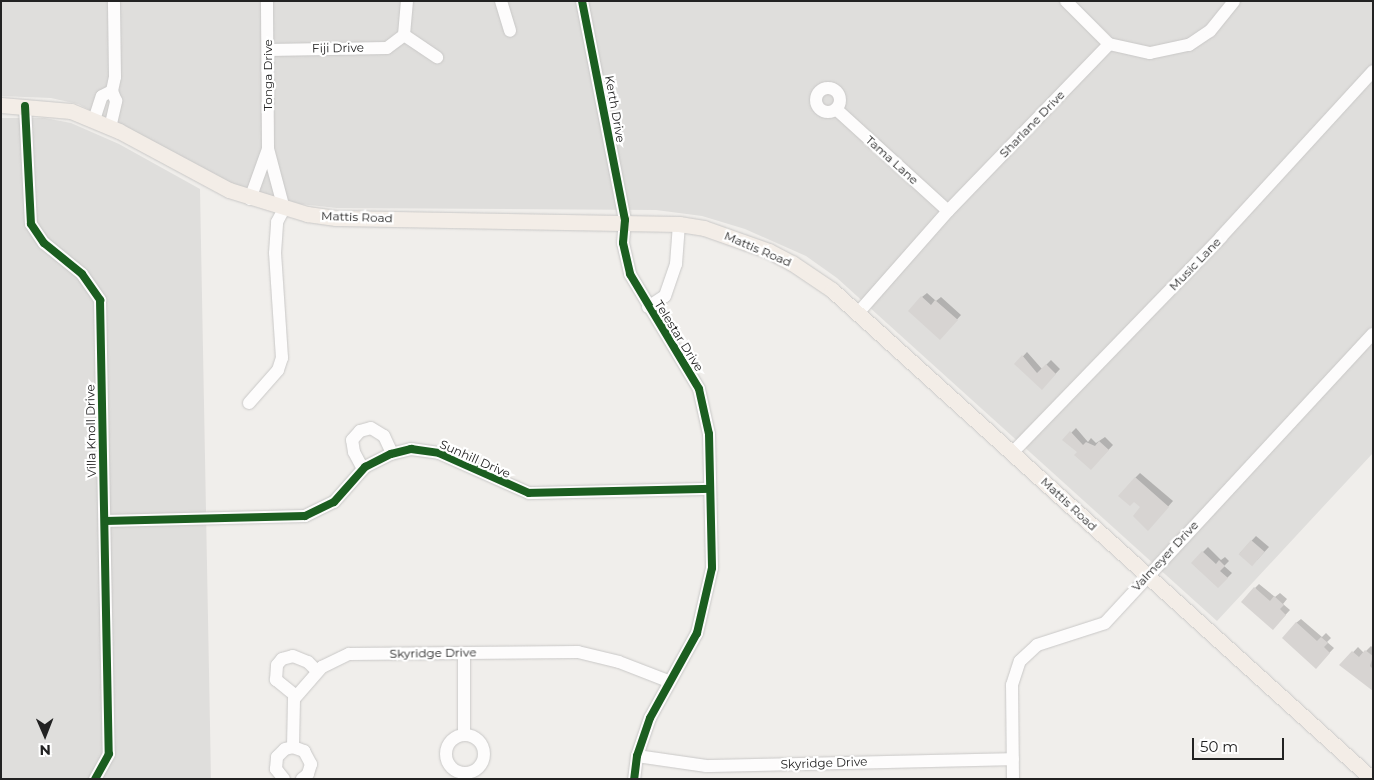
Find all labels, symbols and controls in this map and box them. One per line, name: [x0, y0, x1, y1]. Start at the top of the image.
street label: Tonga Drive: [261, 39, 275, 111]
street label: Fiji Drive: [312, 40, 364, 56]
street label: Kerth Drive: [602, 74, 628, 144]
street label: Sharlane Drive: [996, 88, 1068, 160]
street label: Tama Lane: [863, 133, 921, 187]
street label: Mattis Road: [321, 209, 393, 225]
street label: Mattis Road: [722, 228, 794, 270]
street label: Music Lane: [1166, 235, 1224, 293]
street label: Telestar Drive: [651, 298, 707, 374]
street label: Villa Knoll Drive: [83, 384, 99, 478]
street label: Sunhill Drive: [437, 437, 513, 481]
street label: Mattis Road: [1038, 474, 1100, 534]
street label: Valmeyer Drive: [1129, 518, 1201, 594]
street label: Skyridge Drive: [389, 645, 477, 661]
north arrow: [20, 710, 70, 760]
scale bar: [1194, 728, 1286, 760]
text: 50 m: [1200, 737, 1238, 756]
text: N: [39, 741, 51, 759]
street label: Skyridge Drive: [780, 754, 868, 772]

